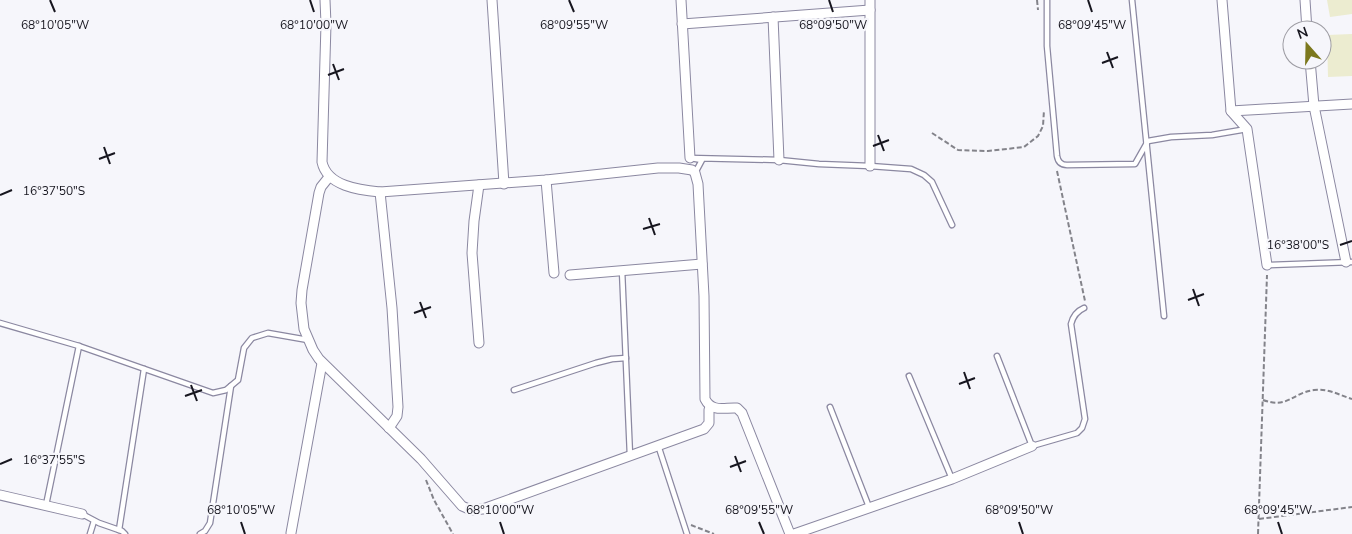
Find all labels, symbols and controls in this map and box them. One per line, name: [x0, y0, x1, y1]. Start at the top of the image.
text: 68°10'05"W: [21, 17, 89, 33]
text: 68°10'00"W: [280, 17, 348, 33]
text: 68°09'55"W: [540, 17, 608, 33]
text: 68°09'50"W: [799, 17, 867, 33]
text: 68°09'45"W: [1058, 17, 1126, 33]
north arrow: [1282, 20, 1332, 70]
text: N: [1295, 23, 1311, 44]
text: 16°37'50"S: [23, 183, 85, 199]
text: 16°38'00"S: [1267, 237, 1329, 253]
text: 16°37'55"S: [23, 452, 85, 468]
text: 68°10'05"W: [207, 502, 275, 518]
text: 68°10'00"W: [466, 502, 534, 518]
text: 68°09'55"W: [725, 502, 793, 518]
text: 68°09'50"W: [985, 502, 1053, 518]
text: 68°09'45"W: [1244, 502, 1312, 518]

